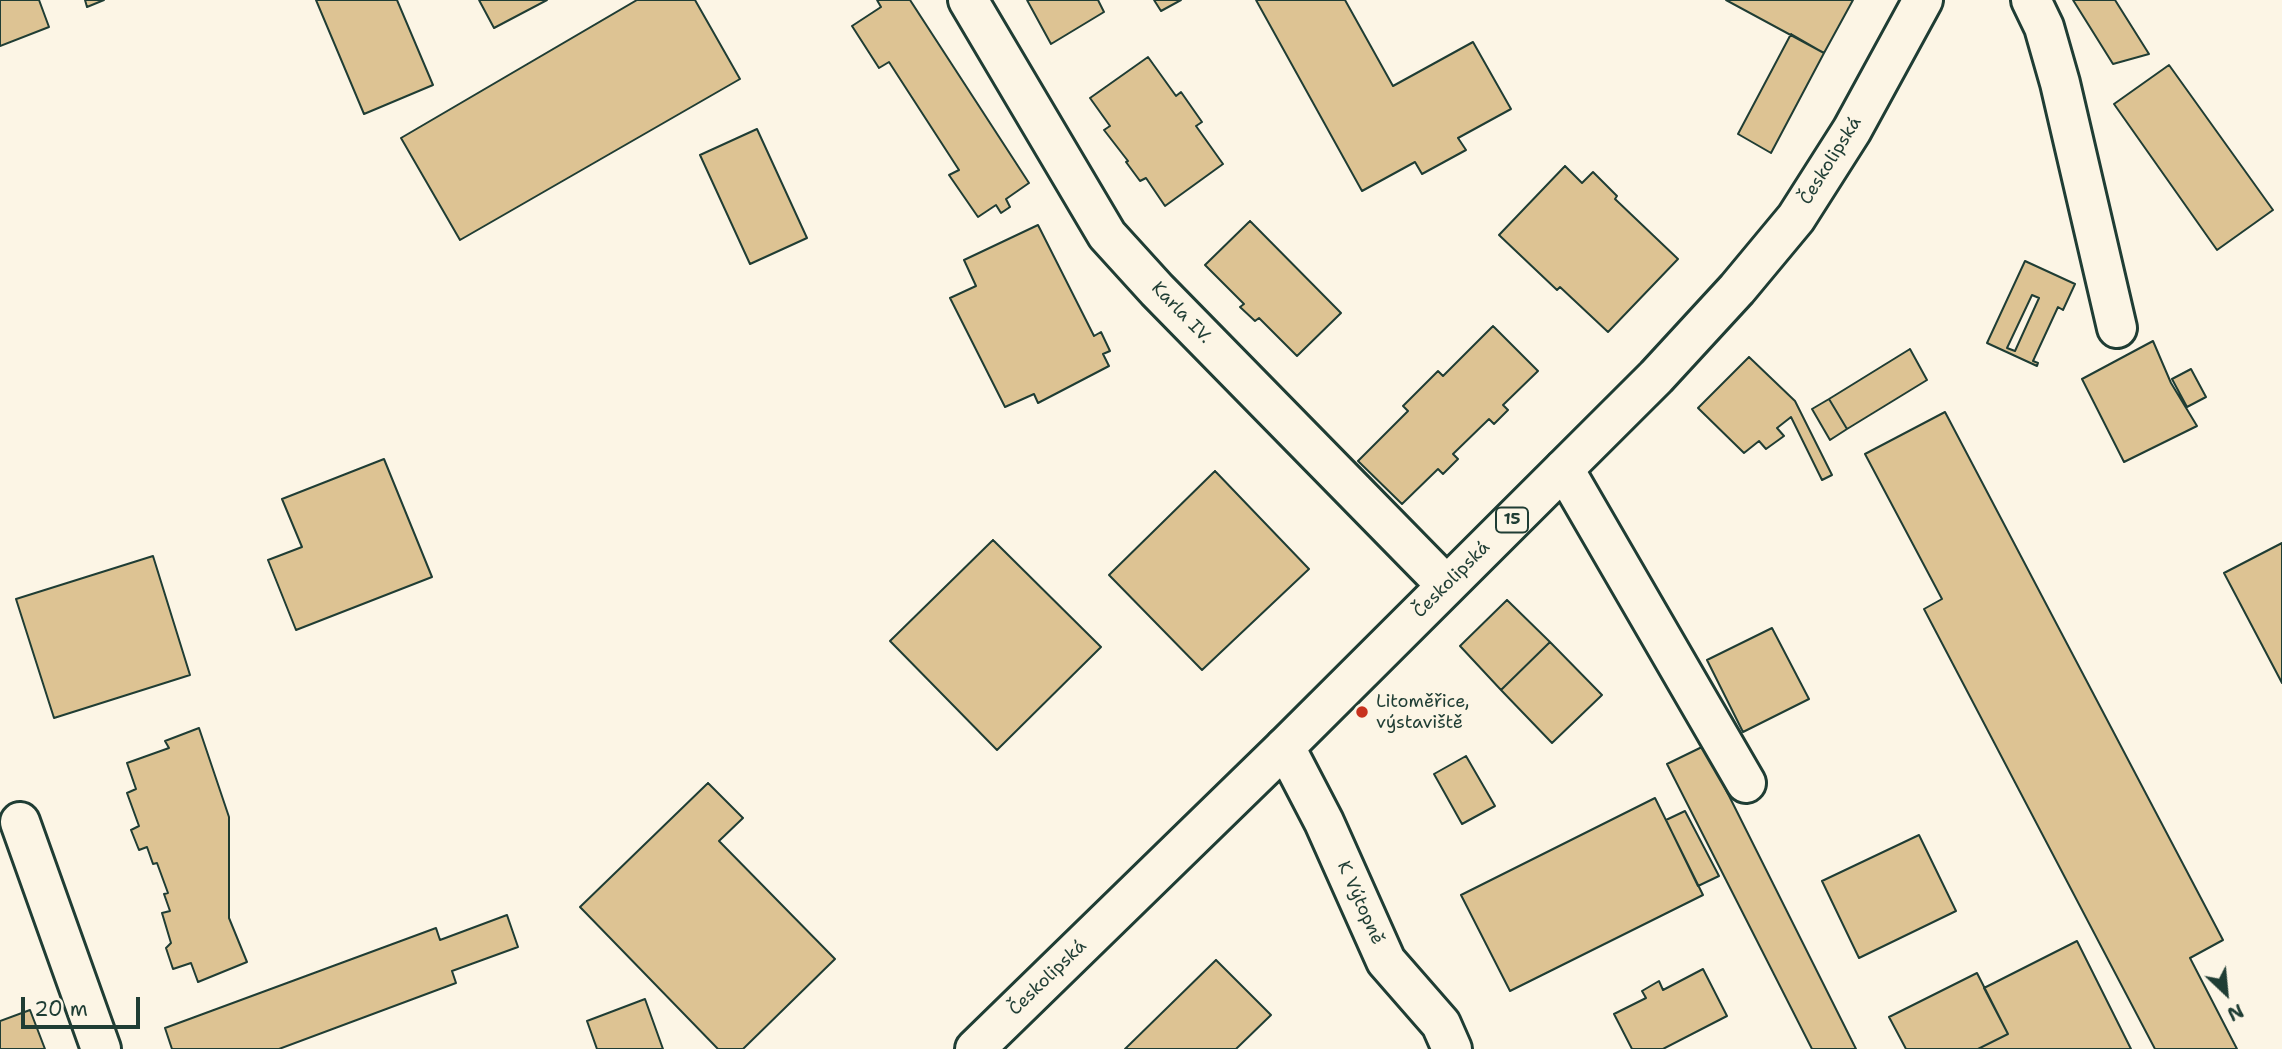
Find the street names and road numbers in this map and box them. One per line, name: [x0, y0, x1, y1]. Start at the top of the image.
street label: Českolipská: [1795, 113, 1867, 209]
street label: Karla IV.: [1146, 278, 1216, 348]
road number: 15: [1496, 508, 1528, 533]
street label: Českolipská: [1409, 537, 1495, 623]
street label: K Výtopně: [1332, 858, 1388, 948]
street label: Českolipská: [1005, 936, 1091, 1020]

